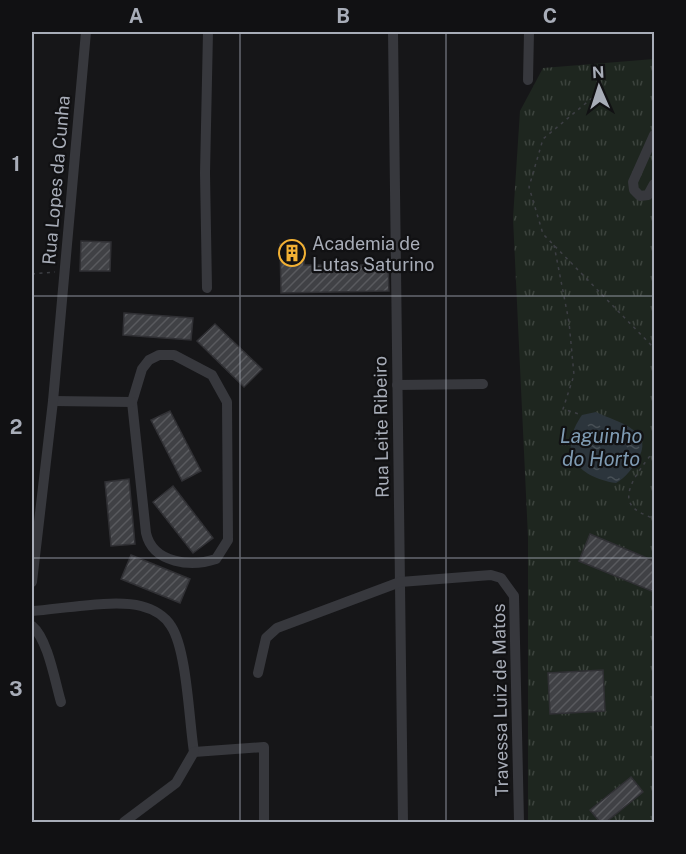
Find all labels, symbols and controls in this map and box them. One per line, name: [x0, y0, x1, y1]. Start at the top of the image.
text: A: [129, 4, 143, 28]
text: B: [336, 4, 350, 28]
text: C: [543, 4, 557, 28]
north arrow: [569, 57, 629, 117]
text: N: [591, 63, 605, 82]
street label: Rua Lopes da Cunha: [38, 95, 74, 265]
text: 1: [12, 152, 20, 176]
place label: Academia de Lutas Saturino: [312, 233, 434, 275]
building icon: Academia de Lutas Saturino: [277, 238, 307, 268]
street label: Rua Leite Ribeiro: [369, 356, 393, 498]
text: 2: [10, 415, 22, 439]
water label: Laguinho do Horto: [560, 424, 643, 471]
street label: Travessa Luiz de Matos: [488, 603, 512, 797]
text: 3: [9, 677, 23, 701]

